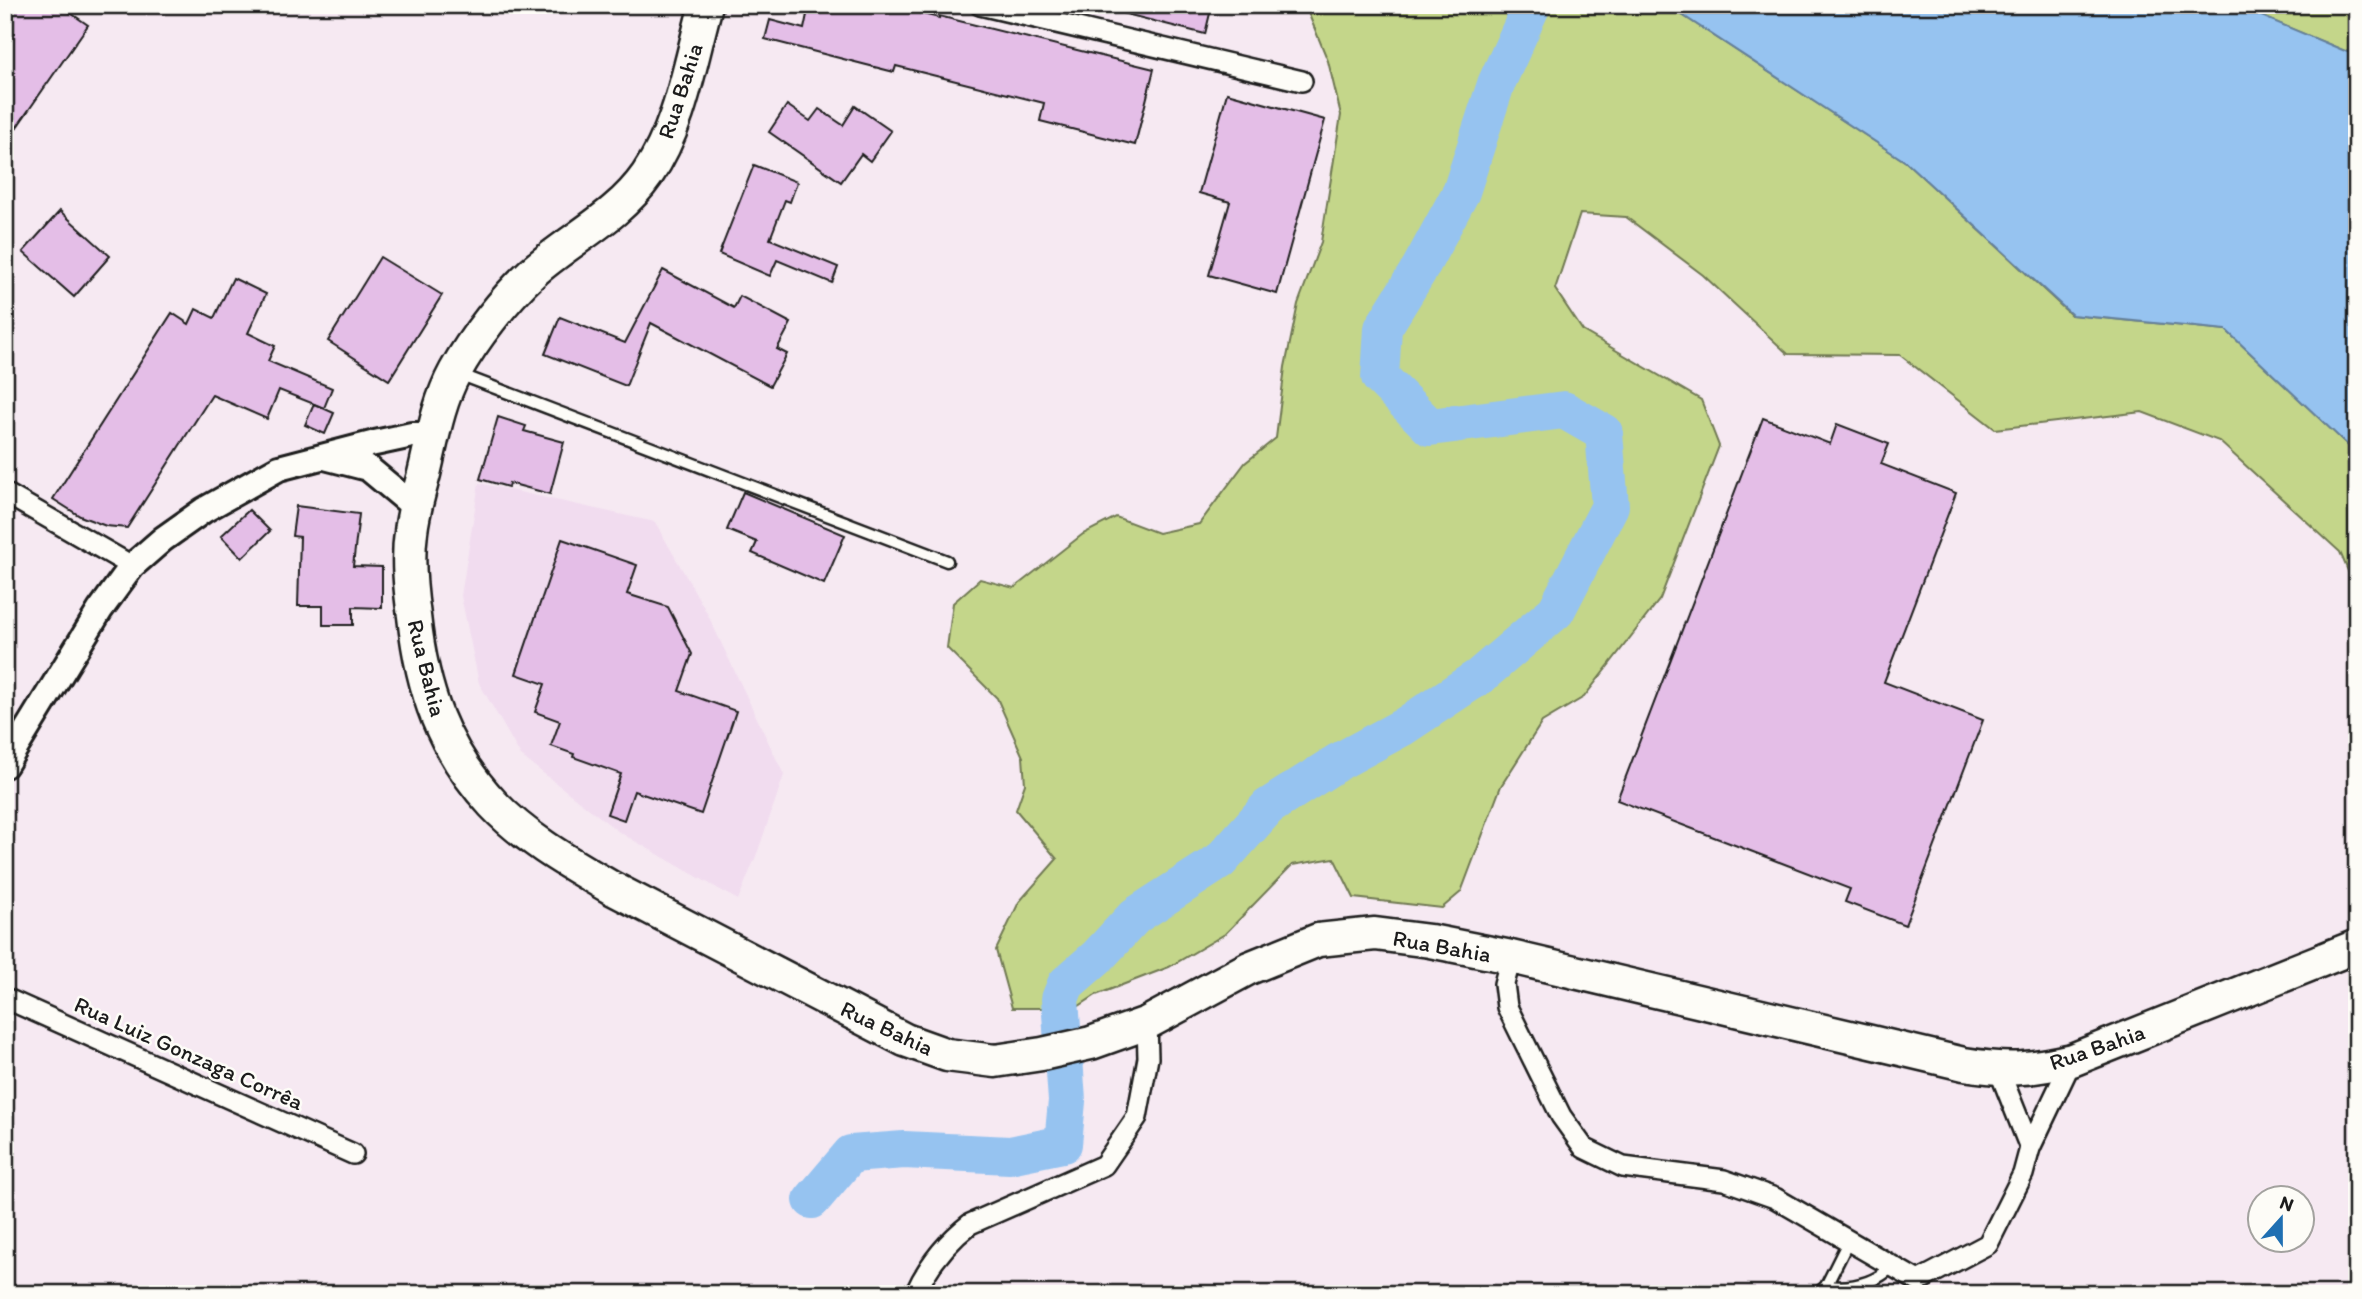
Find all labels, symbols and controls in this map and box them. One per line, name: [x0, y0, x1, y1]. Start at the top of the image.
street label: Rua Bahia: [651, 40, 709, 142]
street label: Rua Bahia: [401, 617, 453, 719]
street label: Rua Bahia: [1391, 924, 1493, 968]
street label: Rua Luiz Gonzaga Corrêa: [70, 990, 308, 1116]
street label: Rua Bahia: [836, 994, 938, 1062]
street label: Rua Bahia: [2046, 1018, 2148, 1076]
north arrow: [2246, 1184, 2316, 1254]
text: N: [2277, 1191, 2297, 1217]

